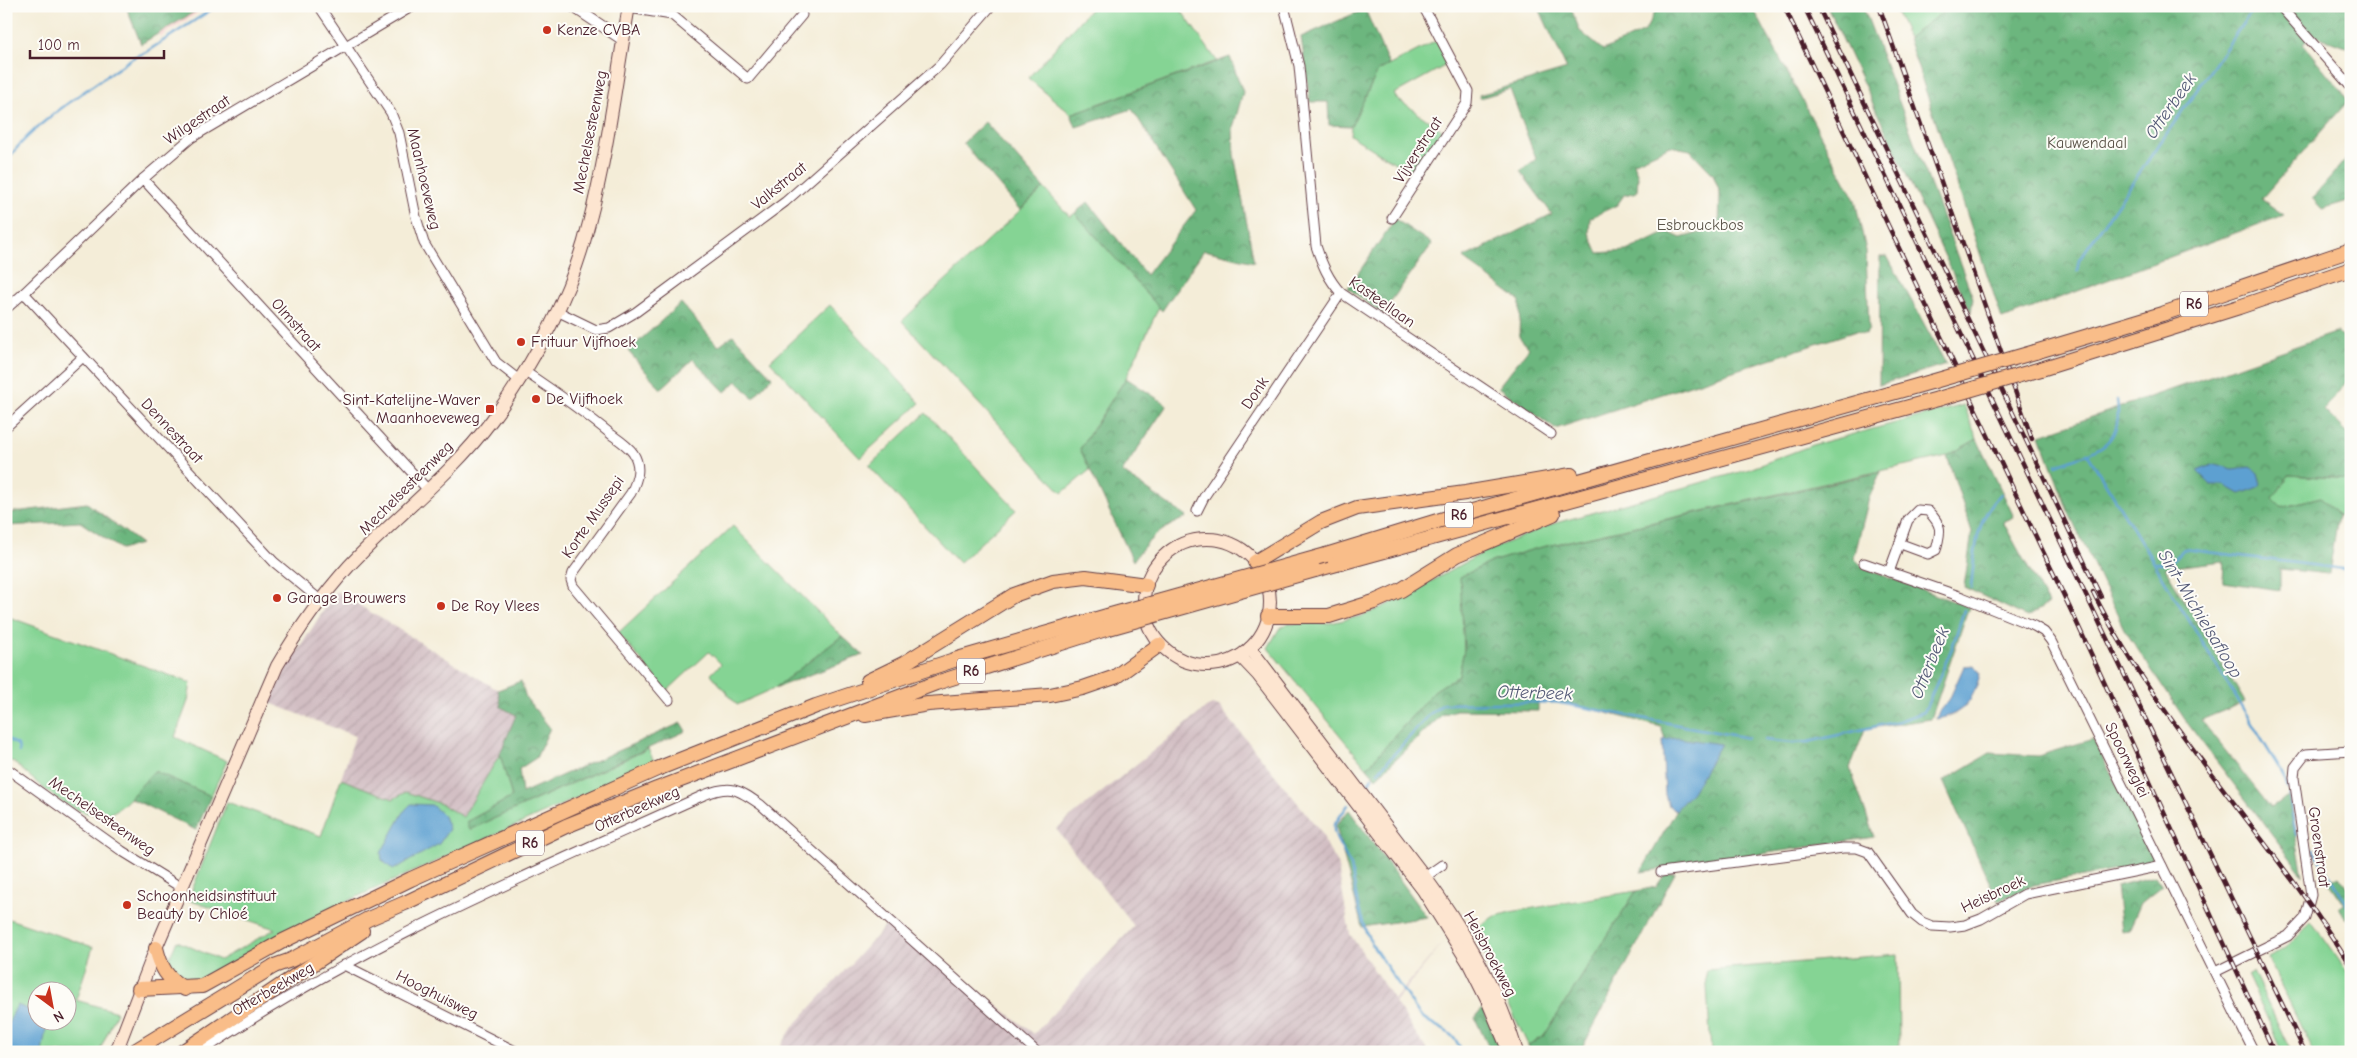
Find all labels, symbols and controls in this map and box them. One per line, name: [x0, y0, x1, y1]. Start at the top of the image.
place label: Kenze CVBA: [557, 21, 640, 39]
marker: Kenze CVBA: [541, 24, 553, 36]
scale bar: [30, 28, 164, 60]
text: 100 m: [38, 36, 80, 54]
street label: Mechelsesteenweg: [569, 69, 611, 195]
water label: Otterbeek: [2141, 69, 2201, 143]
street label: Wilgestraat: [161, 91, 234, 149]
street label: Vijverstraat: [1390, 113, 1446, 186]
street label: Maanhoeveweg: [404, 126, 444, 232]
park label: Kauwendaal: [2047, 134, 2127, 152]
street label: Valkstraat: [748, 158, 810, 214]
park label: Esbrouckbos: [1657, 216, 1744, 234]
street label: Kasteellaan: [1346, 273, 1418, 331]
road number: R6: [2180, 292, 2208, 316]
street label: Olmstraat: [267, 295, 325, 356]
place label: Frituur Vijfhoek: [531, 333, 636, 351]
marker: Frituur Vijfhoek: [515, 336, 527, 348]
street label: Donk: [1238, 373, 1272, 413]
place label: De Vijfhoek: [546, 390, 623, 408]
place label: Sint-Katelijne-Waver Maanhoeveweg: [343, 391, 481, 427]
marker: De Vijfhoek: [530, 393, 542, 405]
street label: Dennestraat: [137, 395, 207, 467]
marker: Sint-Katelijne-Waver Maanhoeveweg: [484, 403, 496, 415]
street label: Mechelsesteenweg: [355, 437, 457, 539]
street label: Korte Mussepi: [558, 472, 628, 562]
road number: R6: [1445, 502, 1473, 528]
water label: Sint-Michielsafloop: [2153, 546, 2247, 682]
place label: Garage Brouwers: [287, 589, 406, 607]
marker: Garage Brouwers: [271, 592, 283, 604]
place label: De Roy Vlees: [451, 597, 540, 615]
marker: De Roy Vlees: [435, 600, 447, 612]
water label: Otterbeek: [1906, 624, 1954, 702]
road number: R6: [957, 658, 985, 684]
water label: Otterbeek: [1497, 681, 1573, 705]
street label: Spoorweglei: [2101, 719, 2153, 801]
street label: Mechelsesteenweg: [46, 773, 158, 859]
street label: Otterbeekweg: [592, 782, 682, 836]
street label: Groenstraat: [2304, 806, 2334, 889]
road number: R6: [516, 830, 544, 856]
street label: Heisbroek: [1958, 871, 2028, 917]
place label: Schoonheidsinstituut Beauty by Chloé: [137, 887, 277, 923]
marker: Schoonheidsinstituut Beauty by Chloé: [121, 899, 133, 911]
street label: Heisbroekweg: [1460, 908, 1520, 1000]
street label: Otterbeekweg: [229, 958, 317, 1020]
street label: Hooghuisweg: [393, 967, 481, 1023]
north arrow: [28, 980, 78, 1030]
text: N: [50, 1007, 67, 1026]

